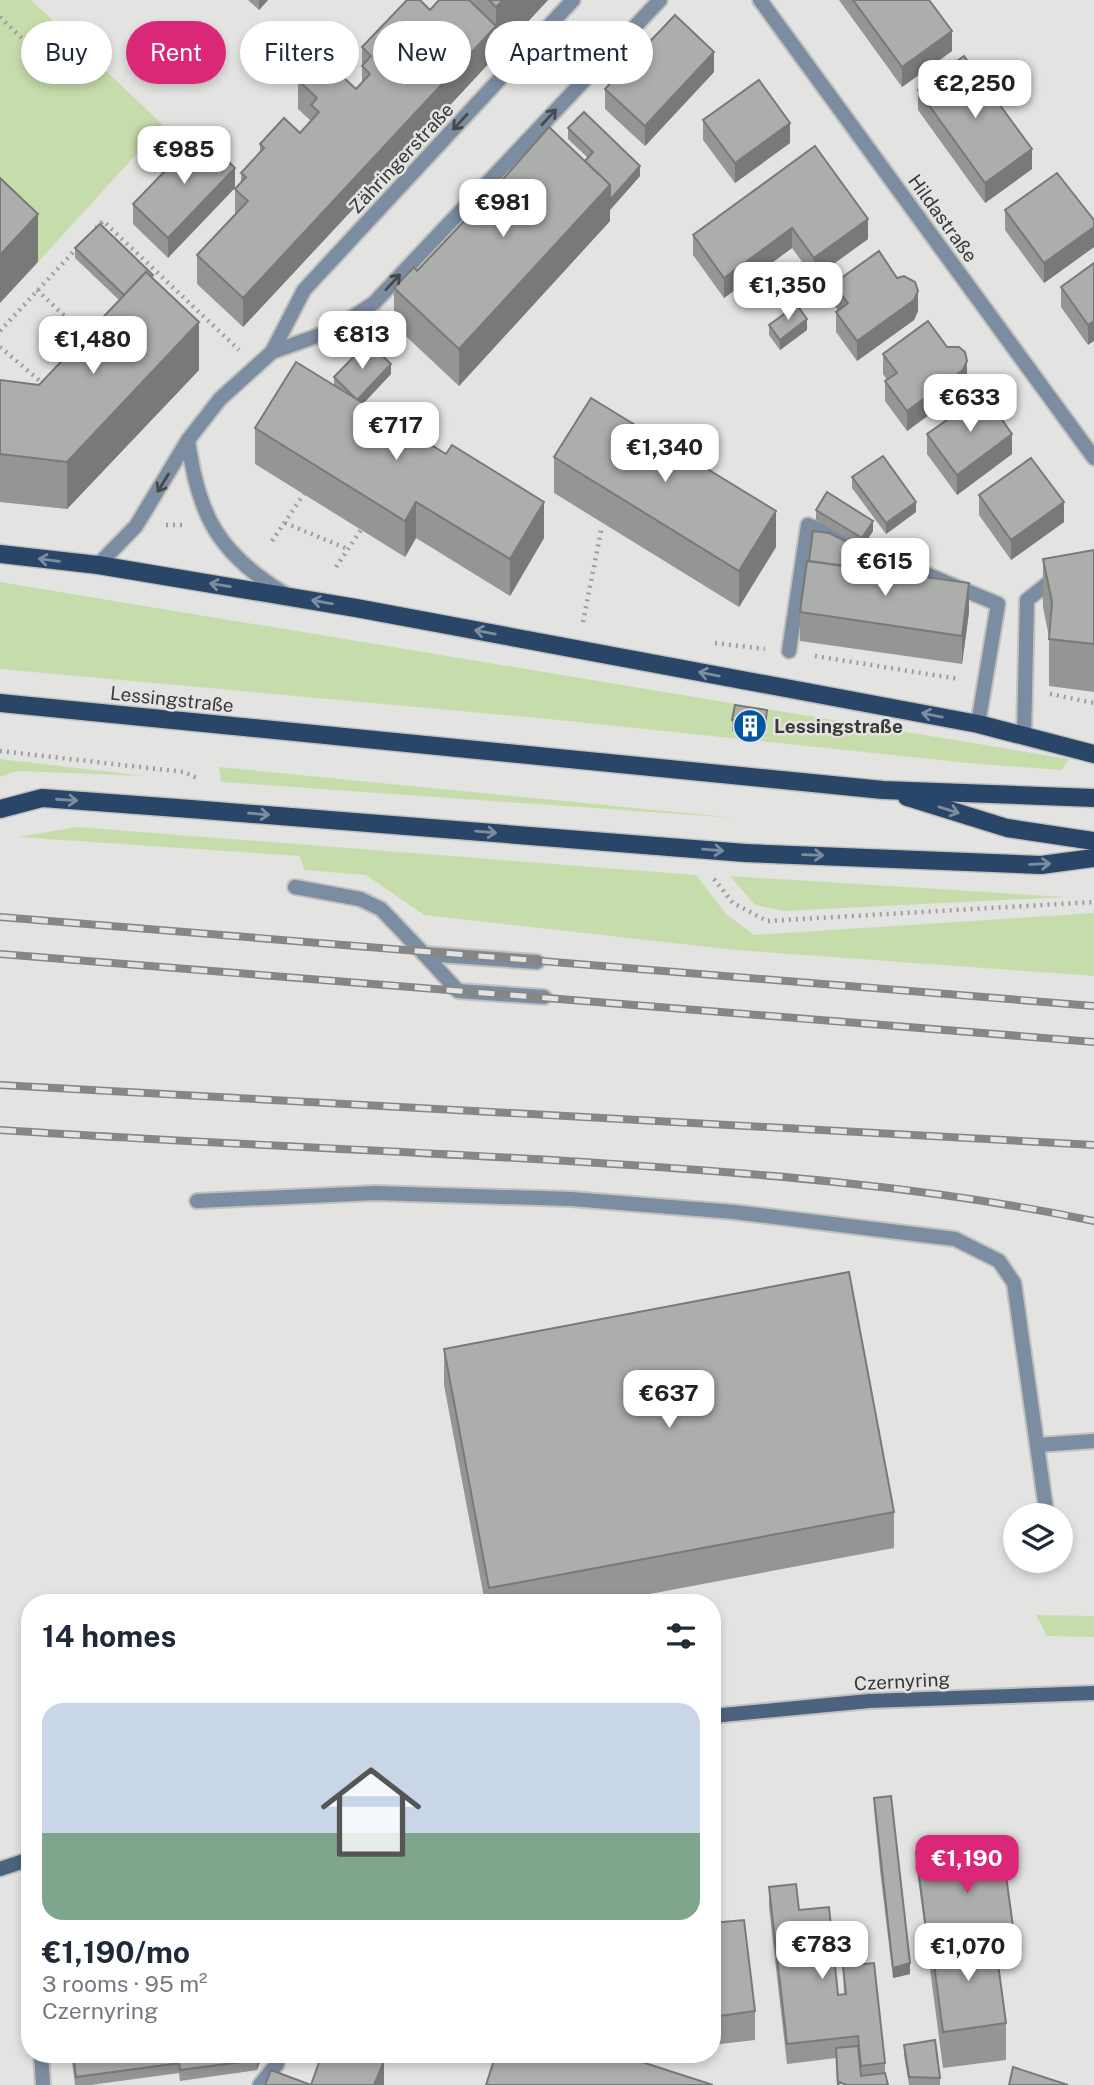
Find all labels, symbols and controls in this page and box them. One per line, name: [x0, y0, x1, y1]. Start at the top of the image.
chip: Buy: [21, 21, 112, 84]
chip: Rent: [126, 21, 226, 84]
chip: Filters: [240, 21, 359, 84]
chip: New: [373, 21, 471, 84]
chip: Apartment: [485, 21, 653, 84]
pin: €2,250: [918, 60, 1032, 120]
text: €2,250: [934, 69, 1016, 96]
street label: Zähringerstraße: [344, 98, 458, 218]
one-way arrow: [541, 109, 558, 126]
one-way arrow: [452, 113, 469, 130]
pin: €985: [143, 127, 225, 186]
text: €985: [153, 135, 215, 162]
street label: Hildastraße: [904, 170, 982, 266]
pin: €981: [462, 180, 544, 239]
text: €981: [475, 188, 531, 215]
pin: €1,350: [731, 262, 845, 322]
text: €1,350: [750, 271, 826, 298]
one-way arrow: [385, 273, 401, 291]
pin: €813: [321, 312, 403, 371]
pin: €1,480: [36, 316, 150, 376]
text: €813: [334, 320, 390, 347]
text: €1,480: [55, 325, 131, 352]
pin: €633: [929, 374, 1011, 434]
text: €633: [940, 383, 1000, 410]
pin: €717: [355, 402, 437, 462]
text: €717: [369, 411, 423, 438]
pin: €1,340: [608, 424, 722, 484]
text: €1,340: [627, 433, 703, 460]
one-way arrow: [156, 473, 170, 493]
pin: €615: [844, 538, 926, 598]
text: €615: [857, 547, 913, 574]
one-way arrow: [38, 553, 61, 566]
one-way arrow: [209, 578, 232, 591]
one-way arrow: [311, 595, 334, 608]
one-way arrow: [474, 625, 497, 638]
one-way arrow: [698, 666, 721, 680]
street label: Lessingstraße: [109, 682, 235, 716]
building icon: Lessingstraße: [731, 707, 769, 745]
one-way arrow: [921, 708, 944, 722]
place label: Lessingstraße: [774, 715, 903, 737]
one-way arrow: [55, 794, 78, 807]
one-way arrow: [937, 805, 959, 817]
one-way arrow: [247, 808, 270, 821]
one-way arrow: [474, 826, 497, 839]
one-way arrow: [701, 844, 723, 857]
one-way arrow: [801, 849, 824, 862]
one-way arrow: [1028, 857, 1051, 870]
pin: €637: [628, 1370, 710, 1430]
text: €637: [639, 1379, 699, 1406]
map controls: [1003, 1503, 1073, 1573]
button: layers: [1003, 1503, 1073, 1573]
icon: filters: [662, 1617, 700, 1655]
text: 14 homes: [42, 1618, 176, 1654]
street label: Czernyring: [853, 1667, 951, 1695]
icon: home: [308, 1749, 434, 1875]
pin: €1,190: [910, 1836, 1024, 1895]
text: €1,190: [932, 1844, 1002, 1871]
pin: €783: [781, 1922, 863, 1981]
pin: €1,070: [911, 1924, 1025, 1983]
text: €783: [792, 1930, 852, 1957]
text: €1,070: [931, 1932, 1005, 1959]
text: €1,190/mo: [42, 1934, 190, 1970]
text: 3 rooms · 95 m²: [42, 1970, 208, 1997]
text: Czernyring: [42, 1997, 158, 2024]

